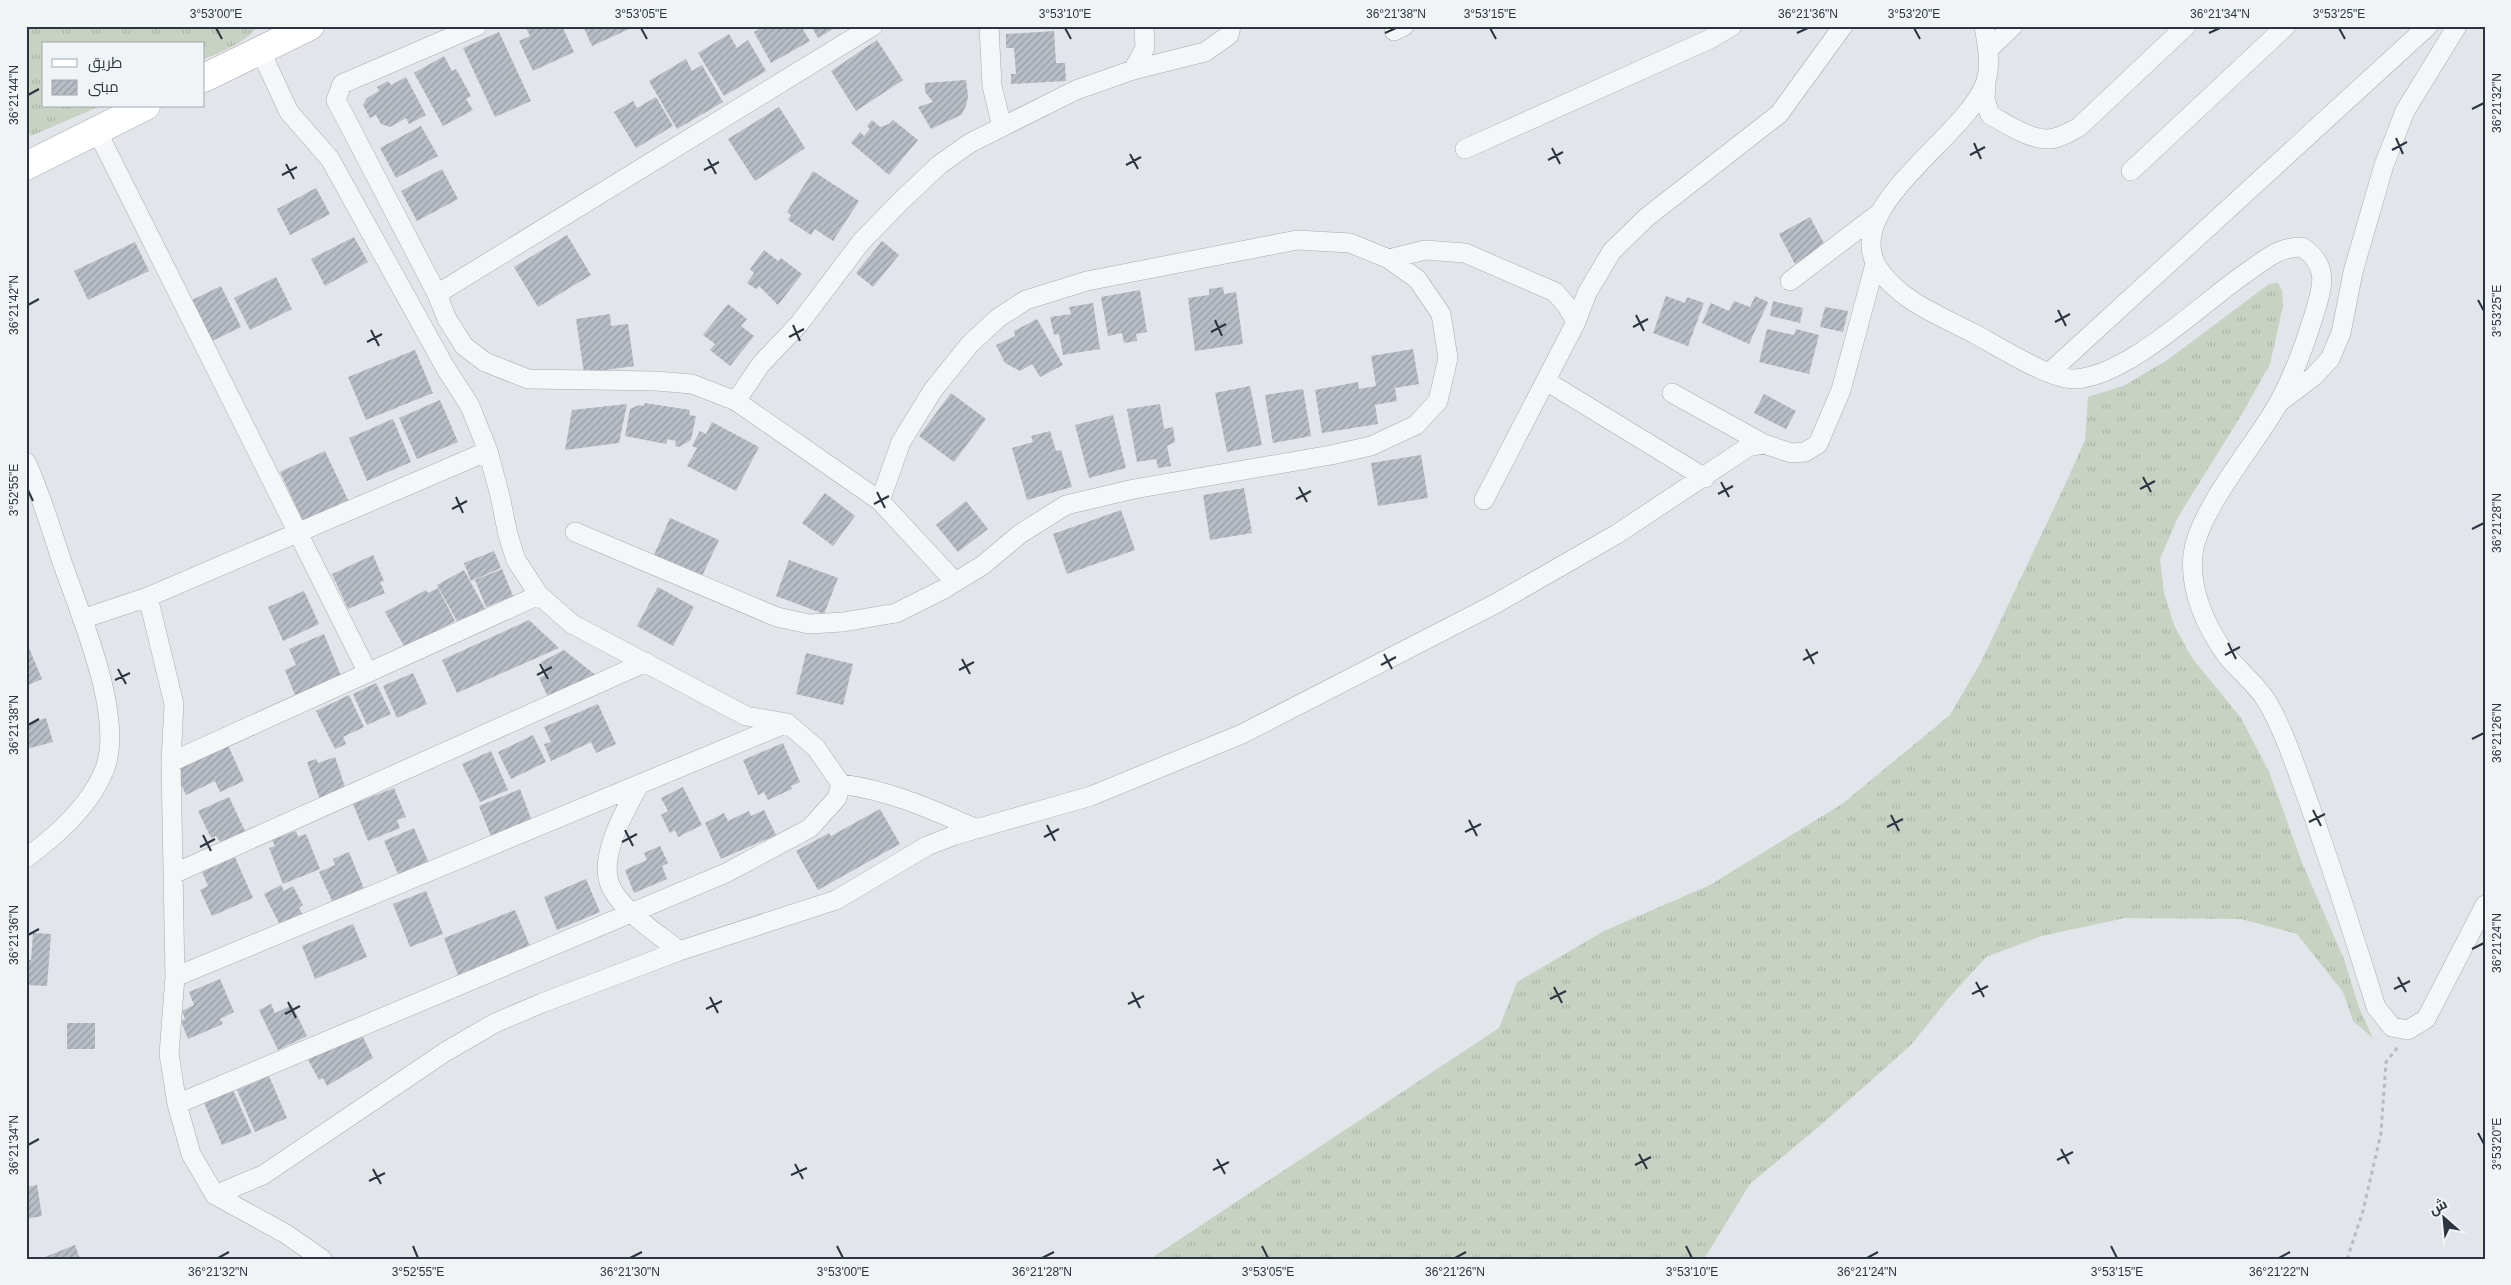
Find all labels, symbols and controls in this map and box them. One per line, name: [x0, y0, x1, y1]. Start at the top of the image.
text: 3°53'00"E: [190, 7, 242, 21]
text: 3°53'05"E: [615, 7, 667, 21]
text: 3°53'10"E: [1039, 7, 1091, 21]
text: 36°21'38"N: [1366, 7, 1426, 21]
text: 3°53'15"E: [1464, 7, 1516, 21]
text: 36°21'36"N: [1778, 7, 1838, 21]
text: 3°53'20"E: [1888, 7, 1940, 21]
text: 36°21'34"N: [2190, 7, 2250, 21]
text: 3°53'25"E: [2313, 7, 2365, 21]
legend: [42, 42, 205, 108]
text: طريق: [88, 54, 122, 73]
text: 36°21'44"N: [7, 65, 21, 125]
text: 36°21'32"N: [2490, 73, 2504, 133]
text: مبنى: [88, 78, 119, 97]
text: 36°21'42"N: [7, 275, 21, 335]
text: 3°53'25"E: [2490, 285, 2504, 337]
text: 3°52'55"E: [7, 464, 21, 516]
text: 36°21'28"N: [2490, 493, 2504, 553]
text: 36°21'38"N: [7, 695, 21, 755]
text: 36°21'26"N: [2490, 703, 2504, 763]
text: 36°21'36"N: [7, 905, 21, 965]
text: 36°21'24"N: [2490, 913, 2504, 973]
text: 36°21'34"N: [7, 1115, 21, 1175]
text: 3°53'20"E: [2490, 1118, 2504, 1170]
north arrow: [2418, 1192, 2468, 1242]
text: ش: [2426, 1195, 2450, 1219]
text: 36°21'32"N: [188, 1265, 248, 1279]
text: 3°52'55"E: [392, 1265, 444, 1279]
text: 36°21'30"N: [600, 1265, 660, 1279]
text: 3°53'00"E: [817, 1265, 869, 1279]
text: 36°21'28"N: [1012, 1265, 1072, 1279]
text: 3°53'05"E: [1242, 1265, 1294, 1279]
text: 36°21'26"N: [1425, 1265, 1485, 1279]
text: 3°53'10"E: [1666, 1265, 1718, 1279]
text: 36°21'24"N: [1837, 1265, 1897, 1279]
text: 3°53'15"E: [2091, 1265, 2143, 1279]
text: 36°21'22"N: [2249, 1265, 2309, 1279]

